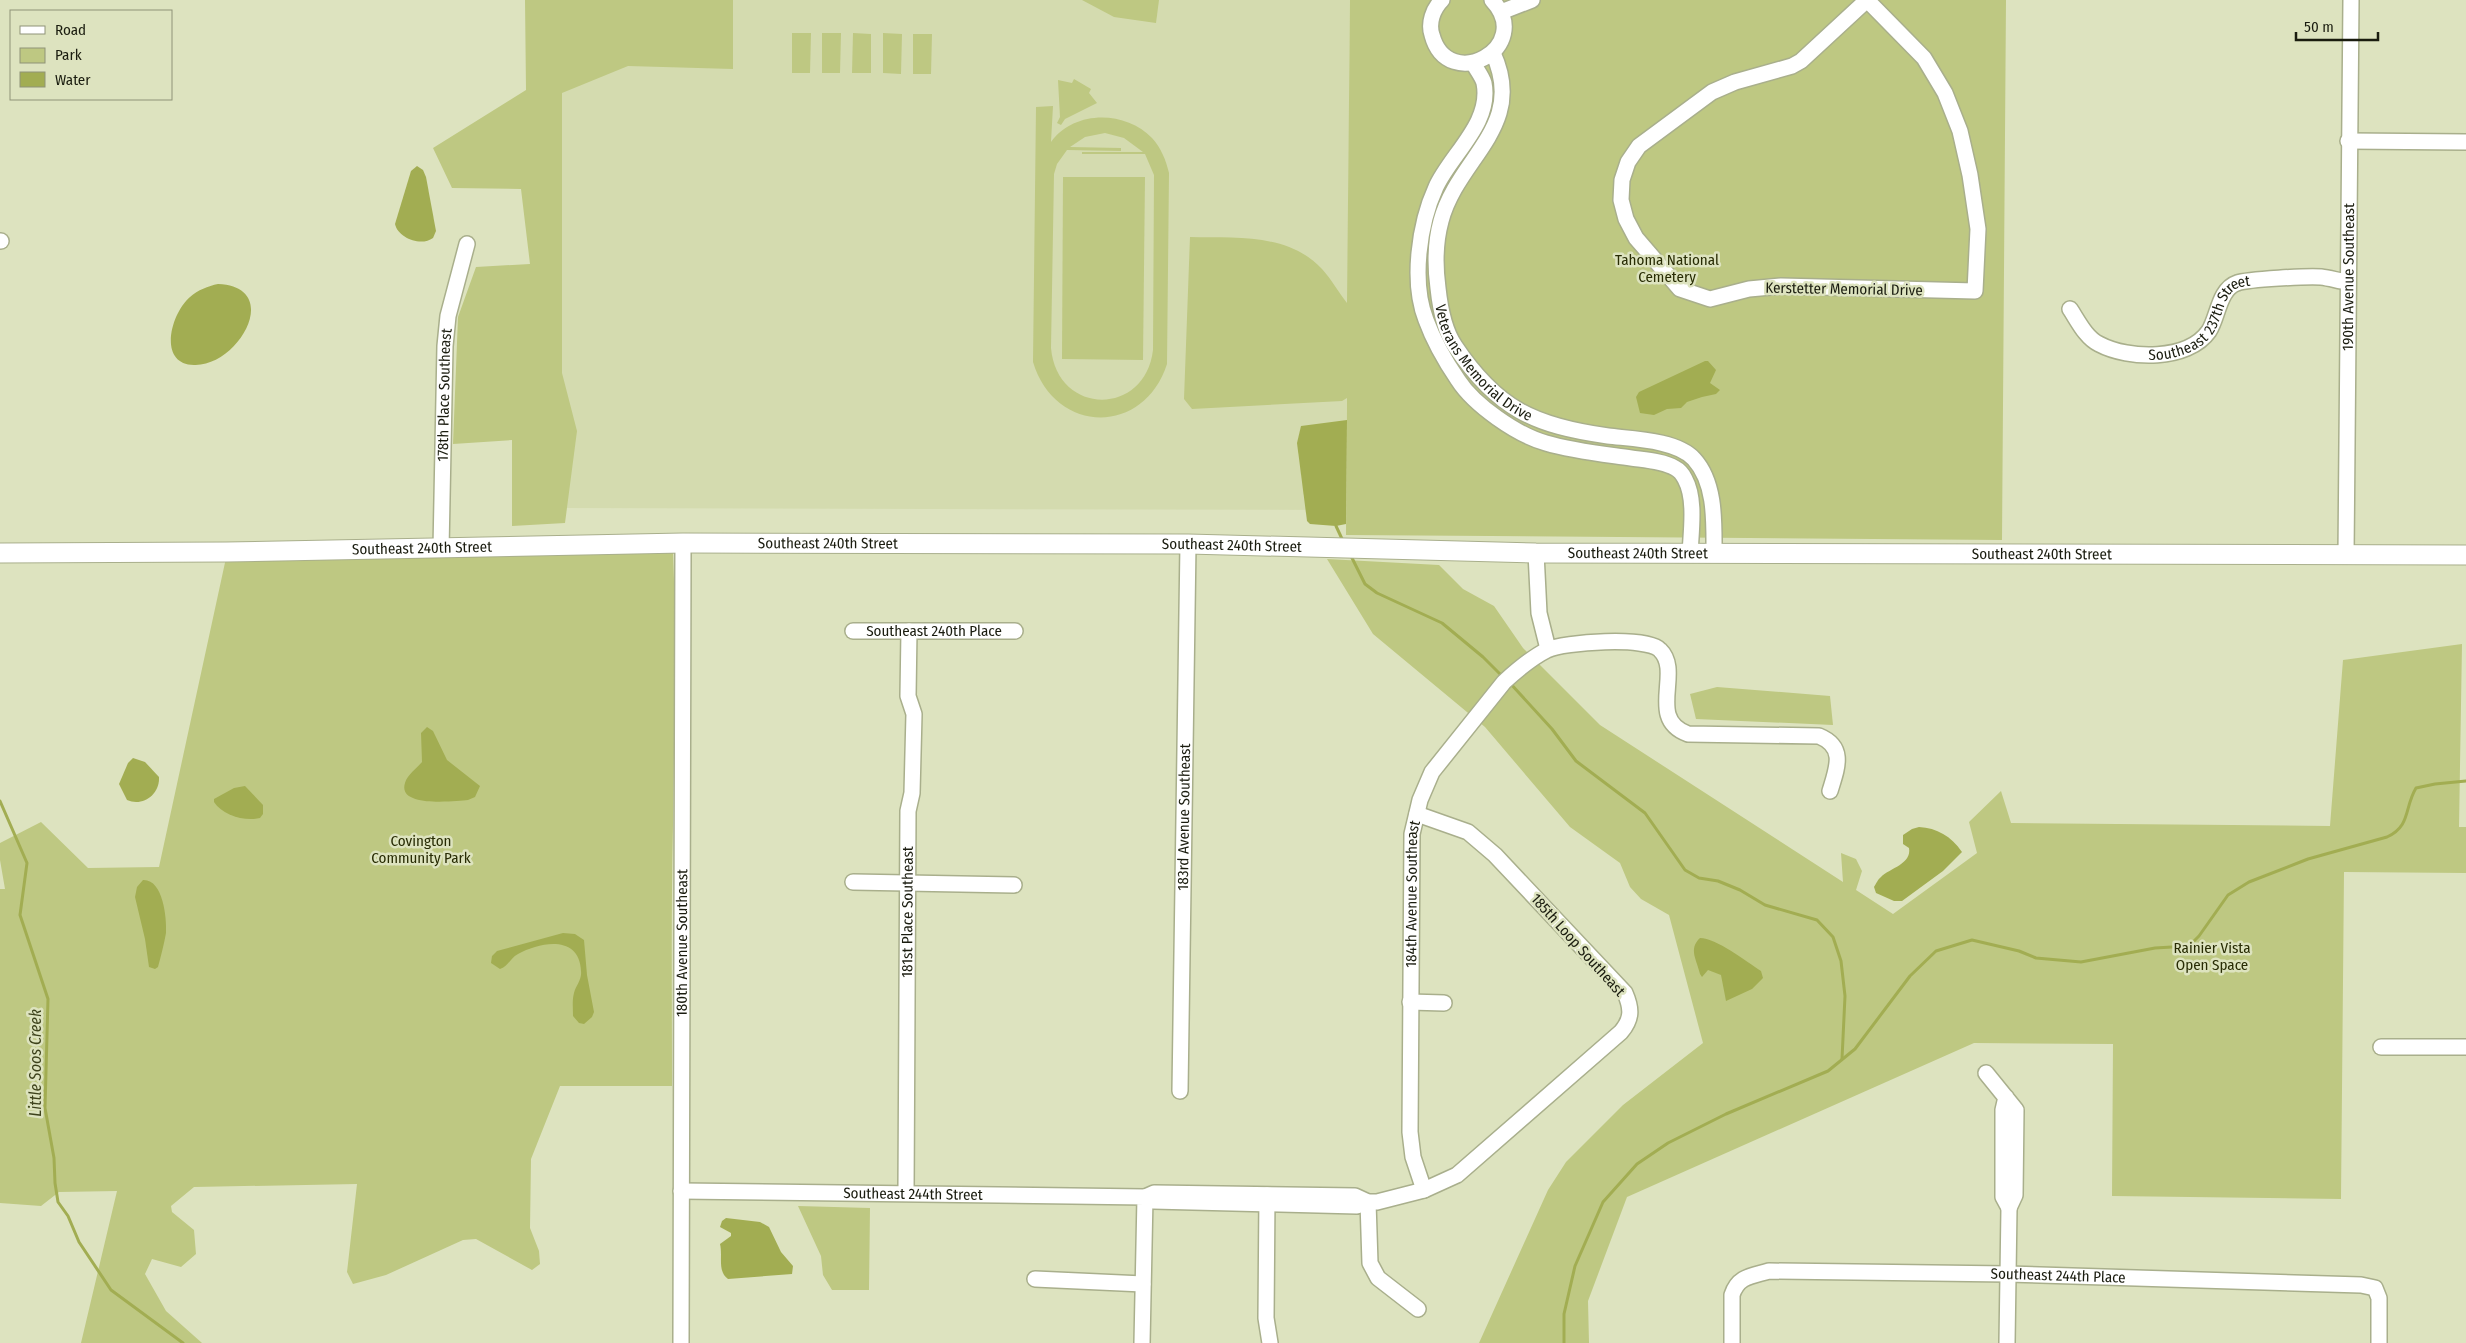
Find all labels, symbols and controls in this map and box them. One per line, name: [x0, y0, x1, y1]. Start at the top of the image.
legend: [10, 10, 172, 100]
scale bar: [2296, 10, 2378, 42]
text: 50 m: [2304, 18, 2334, 36]
text: Road: [55, 21, 86, 39]
text: Park: [55, 46, 82, 64]
text: Water: [55, 71, 91, 89]
street label: 190th Avenue Southeast: [2339, 203, 2358, 351]
park label: Tahoma National Cemetery: [1615, 251, 1719, 286]
street label: Southeast 237th Street: [2148, 272, 2251, 364]
street label: Kerstetter Memorial Drive: [1765, 279, 1923, 299]
street label: Veterans Memorial Drive: [1431, 303, 1535, 425]
street label: 178th Place Southeast: [434, 327, 456, 462]
street label: Southeast 240th Street: [758, 534, 898, 552]
street label: Southeast 240th Street: [1162, 535, 1302, 556]
street label: Southeast 240th Street: [352, 538, 492, 559]
street label: Southeast 240th Street: [1568, 544, 1708, 562]
street label: Southeast 240th Street: [1972, 545, 2112, 563]
street label: Southeast 240th Place: [866, 622, 1002, 640]
street label: 183rd Avenue Southeast: [1174, 743, 1194, 891]
street label: 184th Avenue Southeast: [1402, 818, 1424, 968]
park label: Covington Community Park: [371, 832, 471, 867]
street label: 181st Place Southeast: [898, 846, 917, 978]
street label: 180th Avenue Southeast: [673, 869, 691, 1017]
street label: 185th Loop Southeast: [1527, 890, 1629, 1000]
park label: Rainier Vista Open Space: [2174, 939, 2250, 974]
water label: Little Soos Creek: [26, 1009, 45, 1117]
street label: Southeast 244th Street: [843, 1184, 983, 1204]
street label: Southeast 244th Place: [1991, 1265, 2126, 1287]

